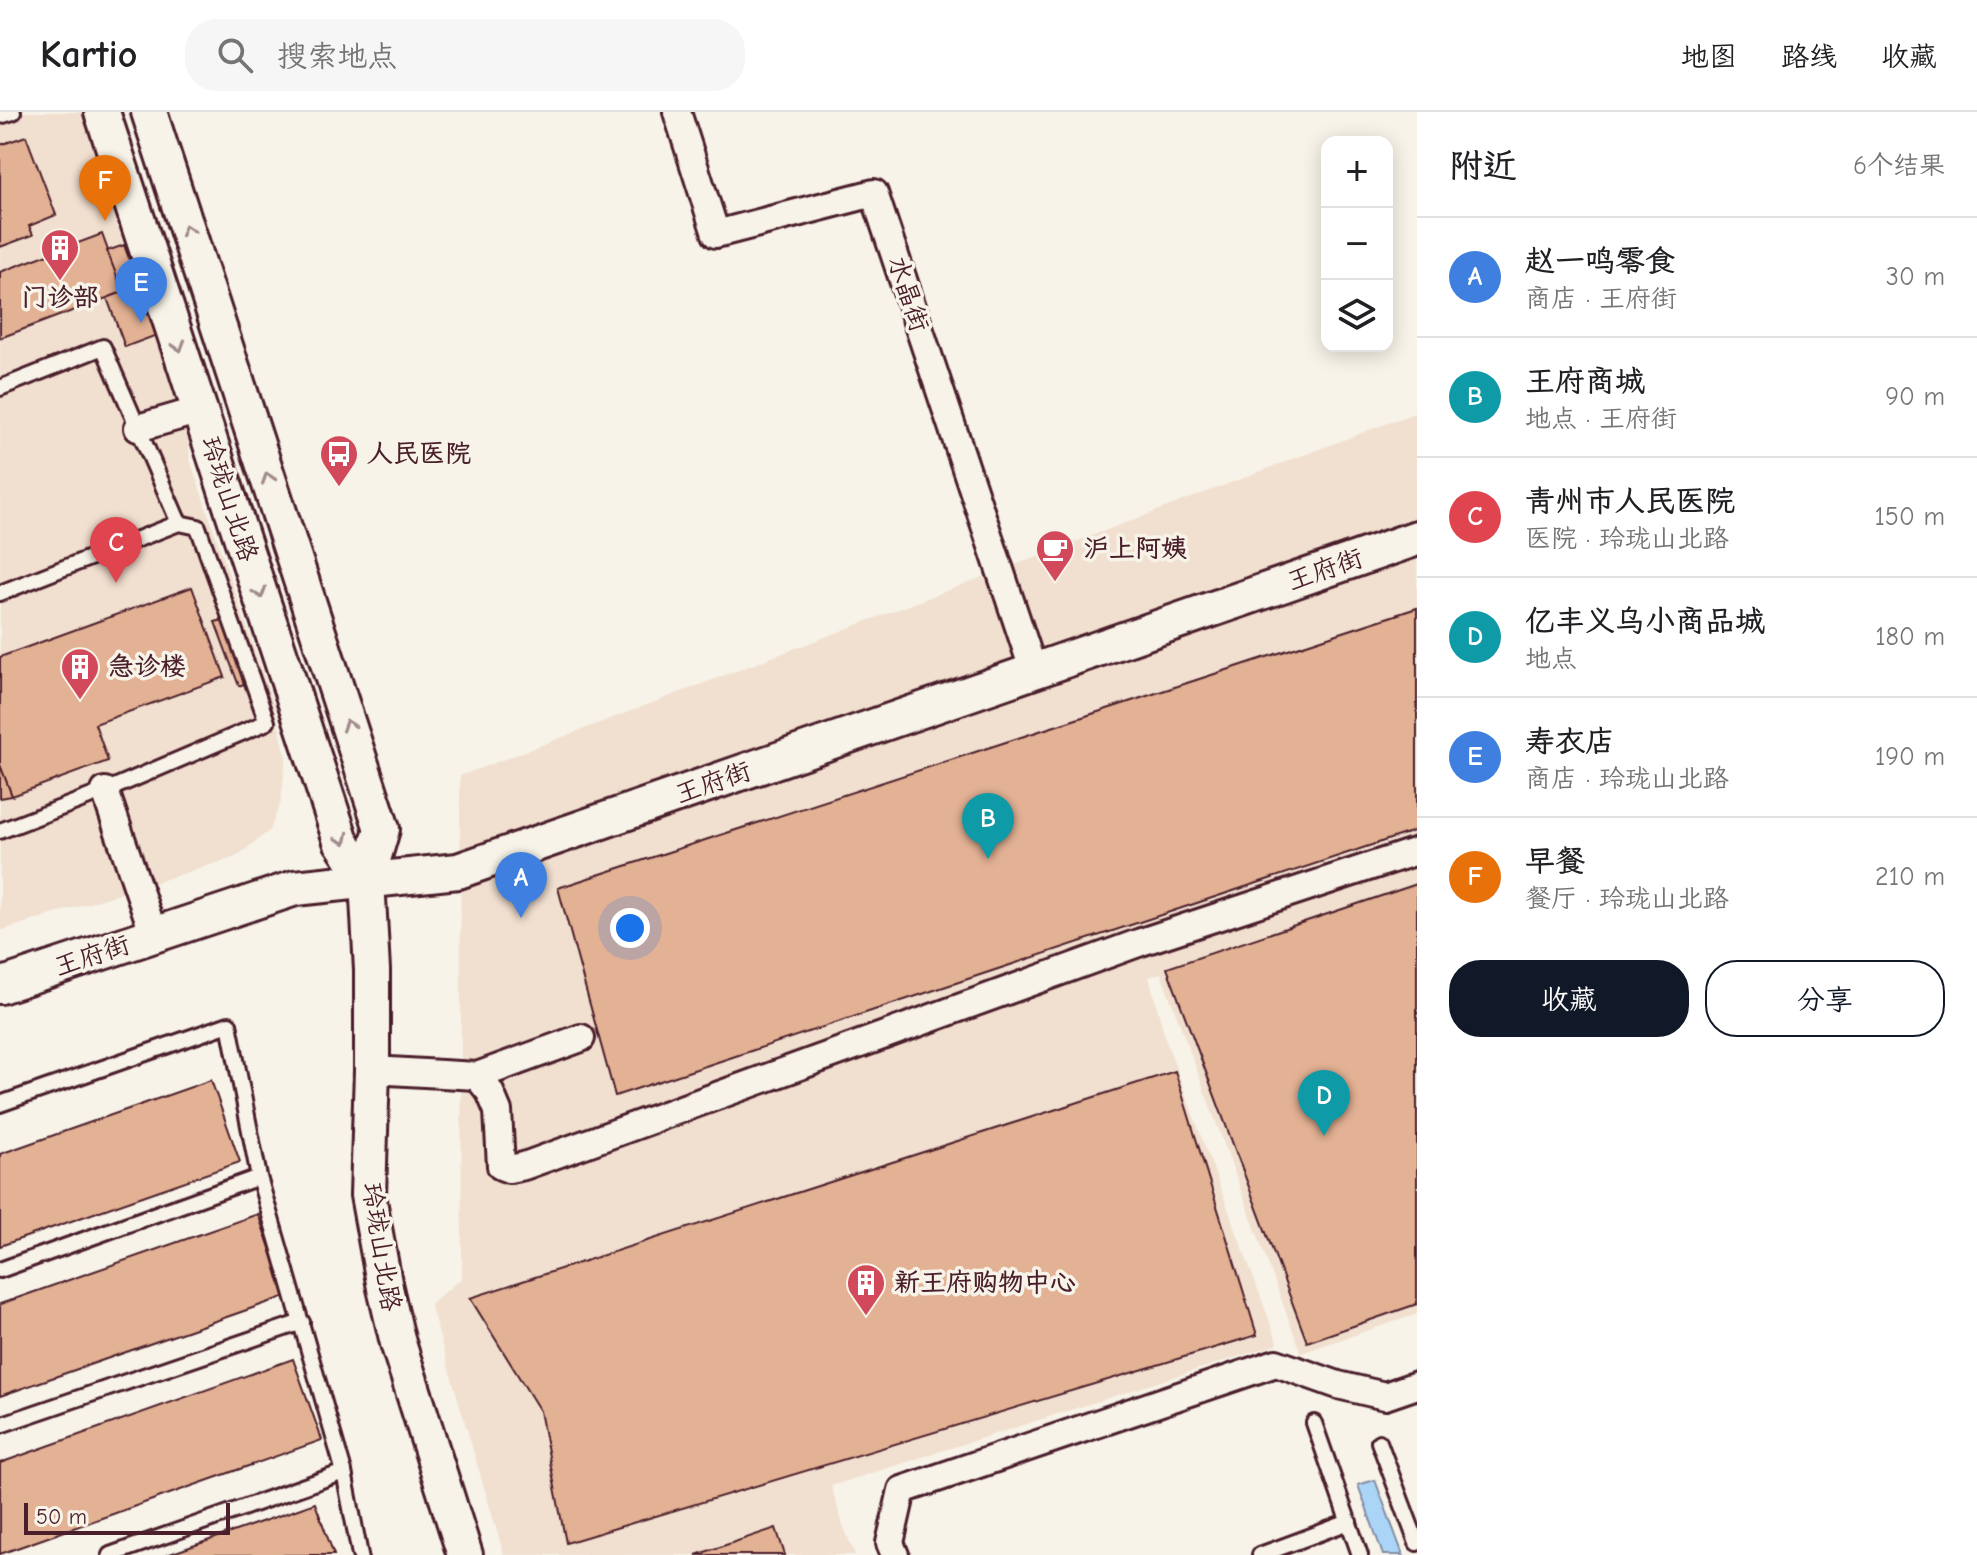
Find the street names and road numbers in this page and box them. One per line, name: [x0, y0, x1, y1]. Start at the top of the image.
street label: 水晶街: [882, 252, 934, 336]
street label: 玲珑山北路: [195, 433, 263, 565]
street label: 王府街: [1283, 543, 1367, 597]
street label: 王府街: [671, 756, 755, 810]
street label: 王府街: [50, 930, 134, 982]
street label: 玲珑山北路: [356, 1180, 406, 1314]

